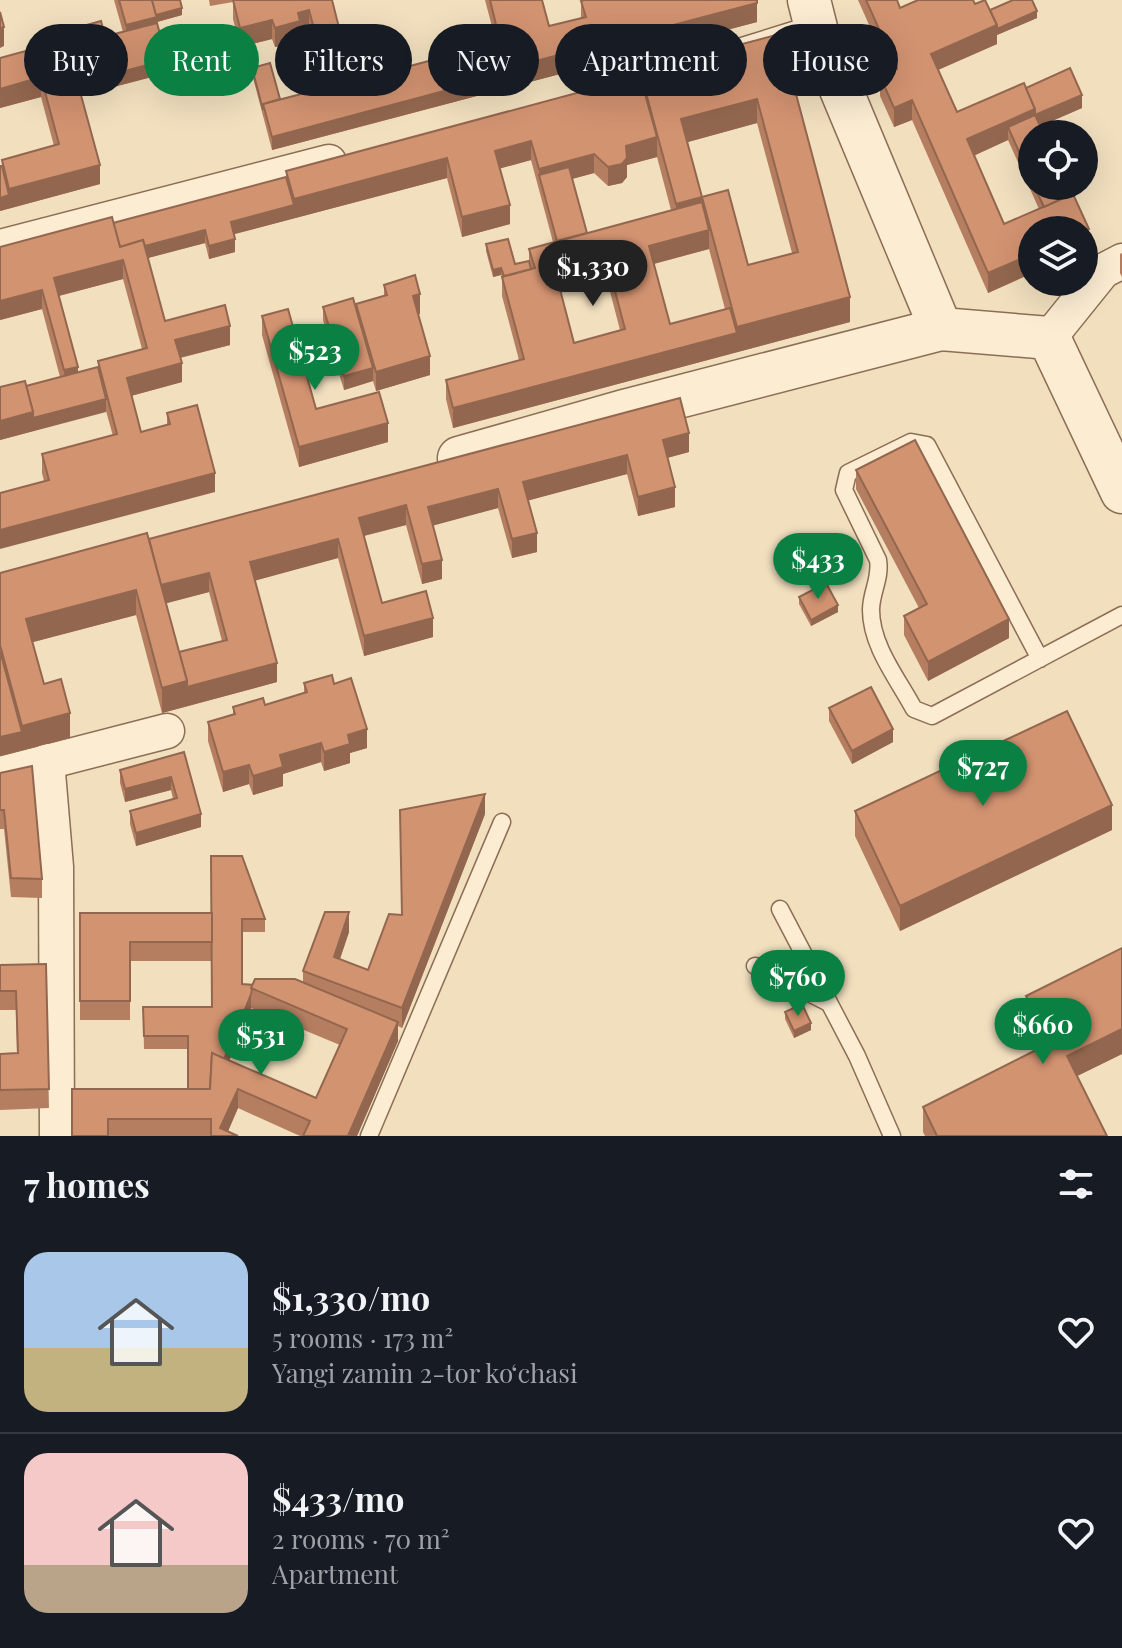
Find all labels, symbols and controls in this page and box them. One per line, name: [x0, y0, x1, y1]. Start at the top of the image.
chip: Buy: [24, 24, 128, 96]
chip: Rent: [144, 24, 259, 96]
chip: Filters: [275, 24, 412, 96]
chip: New: [428, 24, 539, 96]
chip: Apartment: [555, 24, 747, 96]
chip: House: [763, 24, 898, 96]
map controls: [1018, 120, 1098, 296]
button: locate: [1018, 120, 1098, 200]
button: layers: [1018, 216, 1098, 296]
pin: $1,330: [528, 240, 658, 308]
text: $1,330: [556, 248, 630, 283]
pin: $523: [268, 324, 362, 392]
text: $523: [288, 332, 342, 367]
pin: $433: [771, 533, 865, 601]
text: $433: [791, 541, 845, 576]
pin: $727: [936, 740, 1030, 808]
text: $727: [957, 748, 1009, 783]
pin: $760: [751, 950, 845, 1018]
text: $760: [769, 958, 827, 993]
pin: $660: [996, 998, 1090, 1066]
text: $660: [1013, 1006, 1073, 1041]
pin: $531: [214, 1009, 308, 1077]
text: $531: [236, 1017, 286, 1052]
text: 7 homes: [24, 1161, 150, 1207]
icon: filters: [1054, 1162, 1098, 1206]
text: $1,330/mo: [272, 1274, 430, 1320]
icon: home: [88, 1284, 184, 1380]
icon: heart: [1054, 1310, 1098, 1354]
text: 5 rooms · 173 m²: [272, 1320, 453, 1355]
text: Yangi zamin 2-tor koʻchasi: [272, 1355, 578, 1390]
text: $433/mo: [272, 1475, 405, 1521]
icon: home: [88, 1485, 184, 1581]
icon: heart: [1054, 1511, 1098, 1555]
text: 2 rooms · 70 m²: [272, 1521, 450, 1556]
text: Apartment: [272, 1556, 398, 1591]

